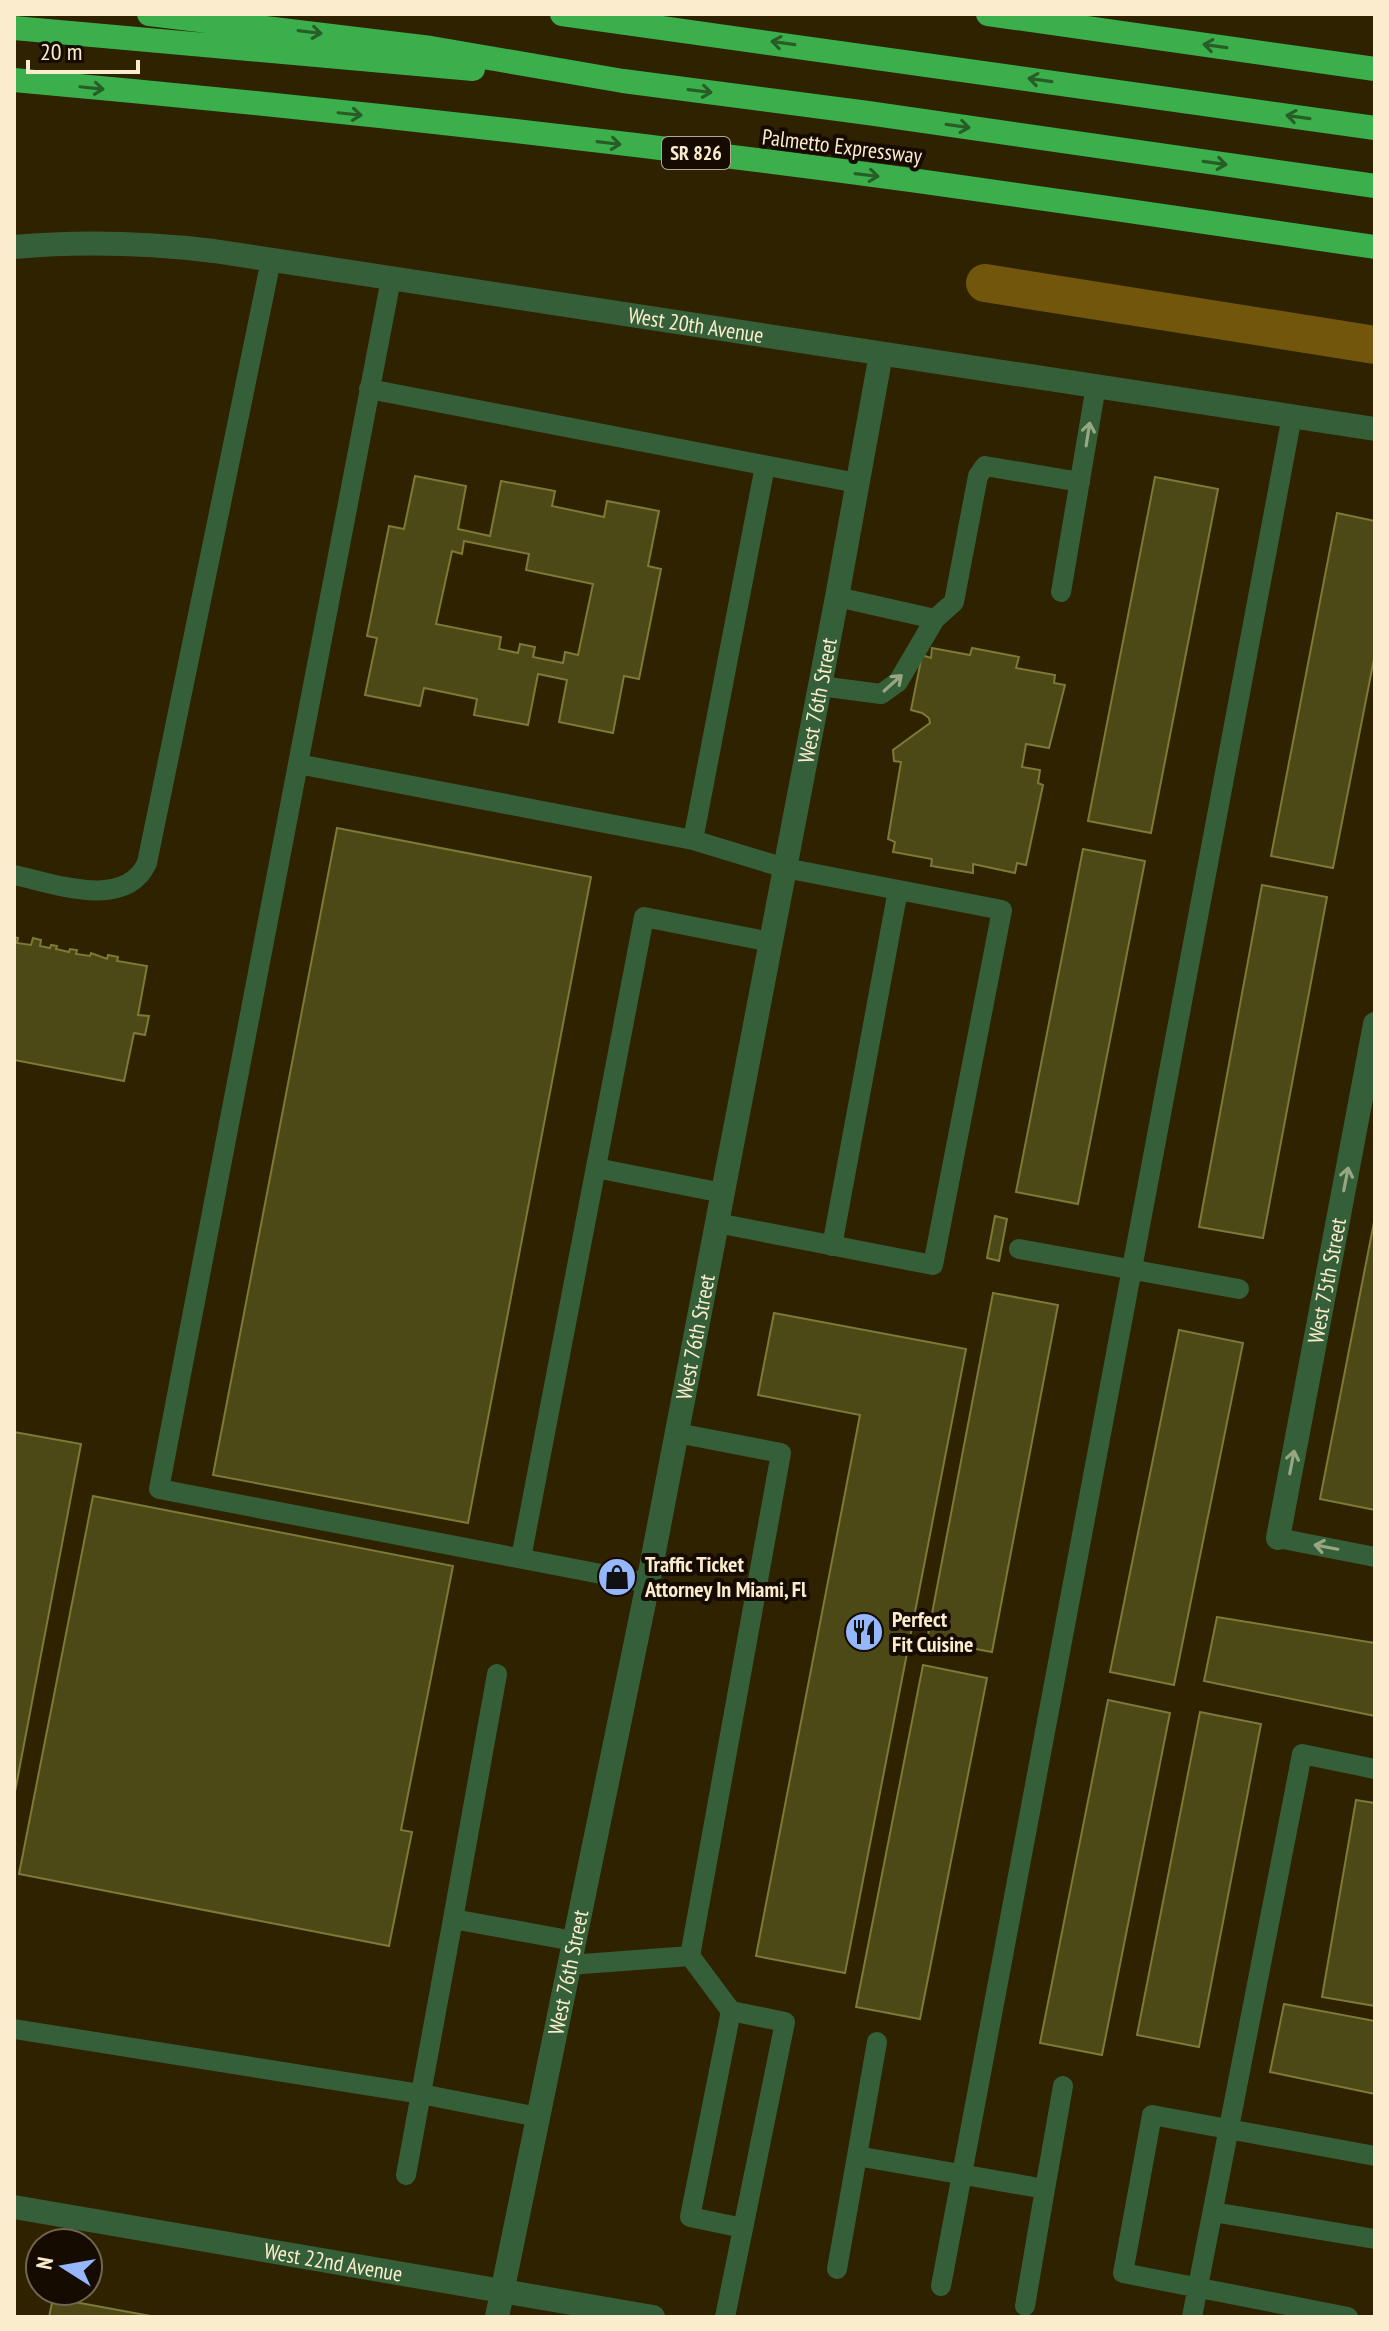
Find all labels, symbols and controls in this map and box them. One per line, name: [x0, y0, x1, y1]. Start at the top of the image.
scale bar: [28, 24, 138, 74]
one-way arrow: [296, 25, 323, 40]
text: 20 m: [40, 36, 82, 67]
one-way arrow: [770, 36, 797, 51]
one-way arrow: [1202, 38, 1228, 53]
one-way arrow: [1028, 72, 1054, 87]
one-way arrow: [78, 80, 105, 95]
one-way arrow: [687, 83, 713, 98]
one-way arrow: [336, 106, 363, 121]
one-way arrow: [1286, 109, 1311, 124]
one-way arrow: [944, 118, 971, 133]
street label: Palmetto Expressway: [760, 122, 924, 170]
one-way arrow: [596, 136, 621, 151]
road number: SR 826: [662, 137, 730, 169]
one-way arrow: [1202, 156, 1228, 171]
one-way arrow: [854, 168, 879, 183]
street label: West 20th Avenue: [626, 301, 766, 349]
one-way arrow: [1081, 422, 1096, 447]
street label: West 76th Street: [791, 635, 843, 765]
one-way arrow: [882, 674, 903, 693]
one-way arrow: [1339, 1166, 1354, 1192]
street label: West 75th Street: [1301, 1216, 1352, 1346]
street label: West 76th Street: [669, 1272, 721, 1402]
one-way arrow: [1286, 1449, 1301, 1475]
one-way arrow: [1314, 1539, 1340, 1554]
place label: Traffic Ticket Attorney In Miami, Fl: [644, 1550, 807, 1603]
shop icon: Traffic Ticket Attorney In Miami, Fl: [596, 1556, 638, 1598]
place label: Perfect Fit Cuisine: [892, 1605, 973, 1658]
restaurant icon: Perfect Fit Cuisine: [843, 1611, 885, 1653]
street label: West 76th Street: [541, 1907, 594, 2037]
north arrow: [24, 2227, 104, 2307]
street label: West 22nd Avenue: [262, 2236, 405, 2288]
text: N: [29, 2255, 59, 2272]

